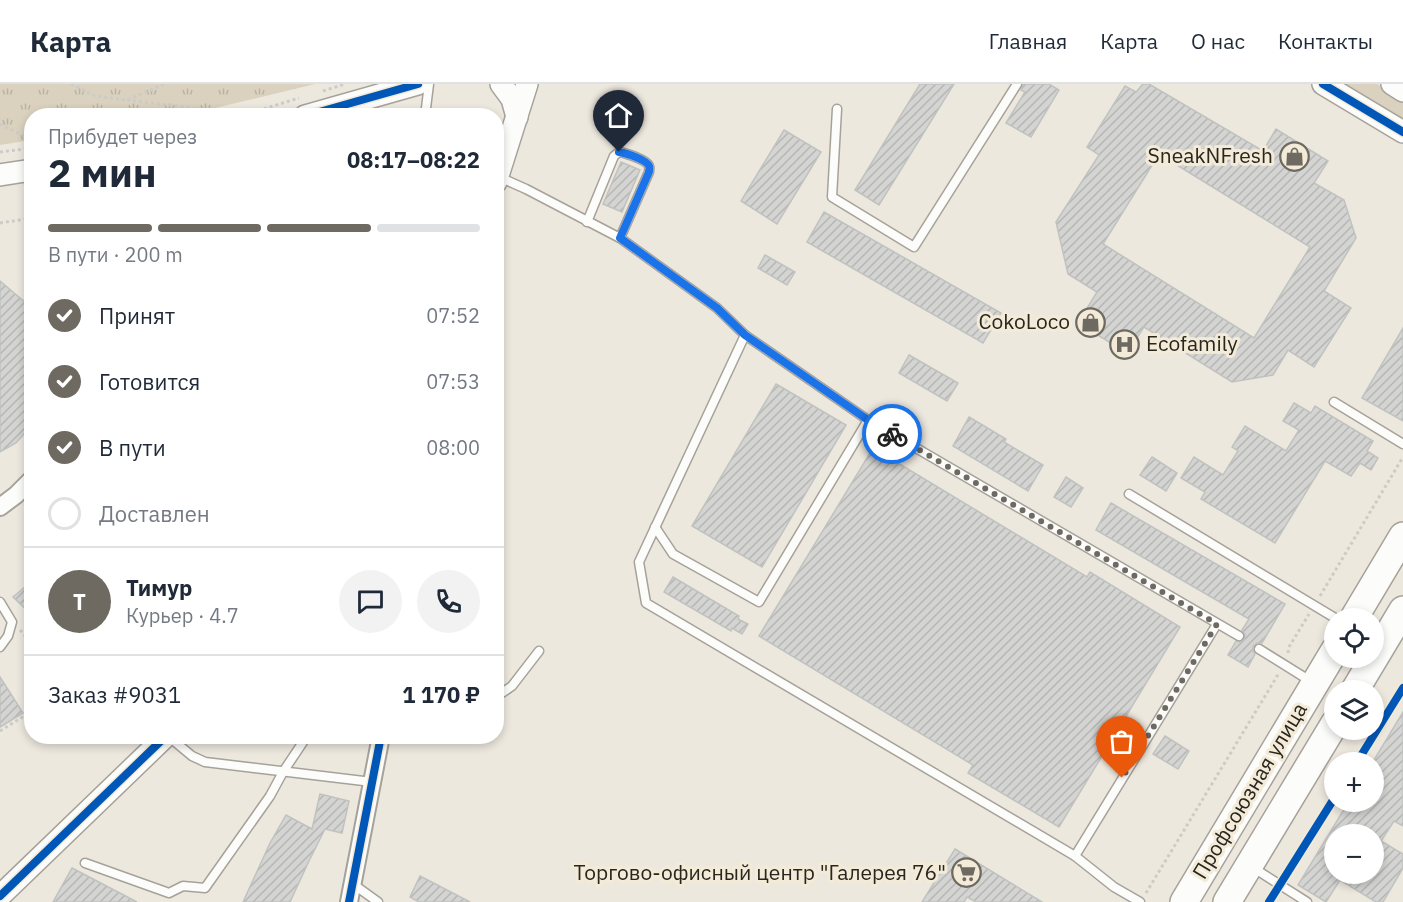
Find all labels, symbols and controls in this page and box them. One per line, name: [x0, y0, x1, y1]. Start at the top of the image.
text: Карта: [30, 23, 111, 60]
text: Главная: [989, 27, 1067, 55]
text: Карта: [1100, 27, 1158, 55]
text: О нас: [1191, 27, 1245, 55]
text: Контакты: [1278, 27, 1373, 55]
pin: [593, 90, 644, 152]
icon: home: [602, 99, 635, 132]
text: Прибудет через: [48, 123, 197, 150]
shop icon: SneakNFresh: [1278, 140, 1310, 172]
place label: SneakNFresh: [1148, 141, 1273, 169]
text: 08:17–08:22: [347, 145, 480, 174]
text: 2 мин: [48, 147, 157, 198]
text: В пути · 200 m: [48, 241, 183, 268]
icon: check: [48, 299, 81, 332]
text: Принят: [99, 301, 175, 330]
text: 07:52: [426, 302, 480, 329]
shop icon: CokoLoco: [1075, 306, 1107, 338]
place label: CokoLoco: [978, 307, 1070, 335]
hospital icon: Ecofamily: [1109, 328, 1141, 360]
place label: Ecofamily: [1146, 329, 1238, 357]
icon: check: [48, 365, 81, 398]
text: Готовится: [99, 367, 200, 396]
text: 07:53: [426, 368, 480, 395]
courier: [862, 404, 922, 464]
icon: bike: [876, 418, 909, 451]
icon: check: [48, 431, 81, 464]
text: В пути: [99, 433, 166, 462]
text: 08:00: [426, 434, 480, 461]
text: Доставлен: [99, 499, 210, 528]
button: chat: [339, 570, 402, 633]
button: phone: [417, 570, 480, 633]
text: Тимур: [126, 573, 192, 602]
text: Т: [73, 587, 86, 616]
text: Курьер · 4.7: [126, 602, 239, 629]
map controls: [1324, 608, 1384, 884]
button: locate: [1324, 608, 1384, 668]
text: Заказ #9031: [48, 680, 181, 709]
text: 1 170 ₽: [402, 680, 480, 709]
button: layers: [1324, 680, 1384, 740]
street label: Профсоюзная улица: [1185, 697, 1313, 884]
pin: [1096, 716, 1147, 778]
icon: bag: [1105, 725, 1138, 758]
button: +: [1324, 752, 1384, 812]
button: −: [1324, 824, 1384, 884]
supermarket icon: Торгово-офисный центр "Галерея 76": [951, 857, 983, 889]
place label: Торгово-офисный центр "Галерея 76": [574, 858, 946, 886]

